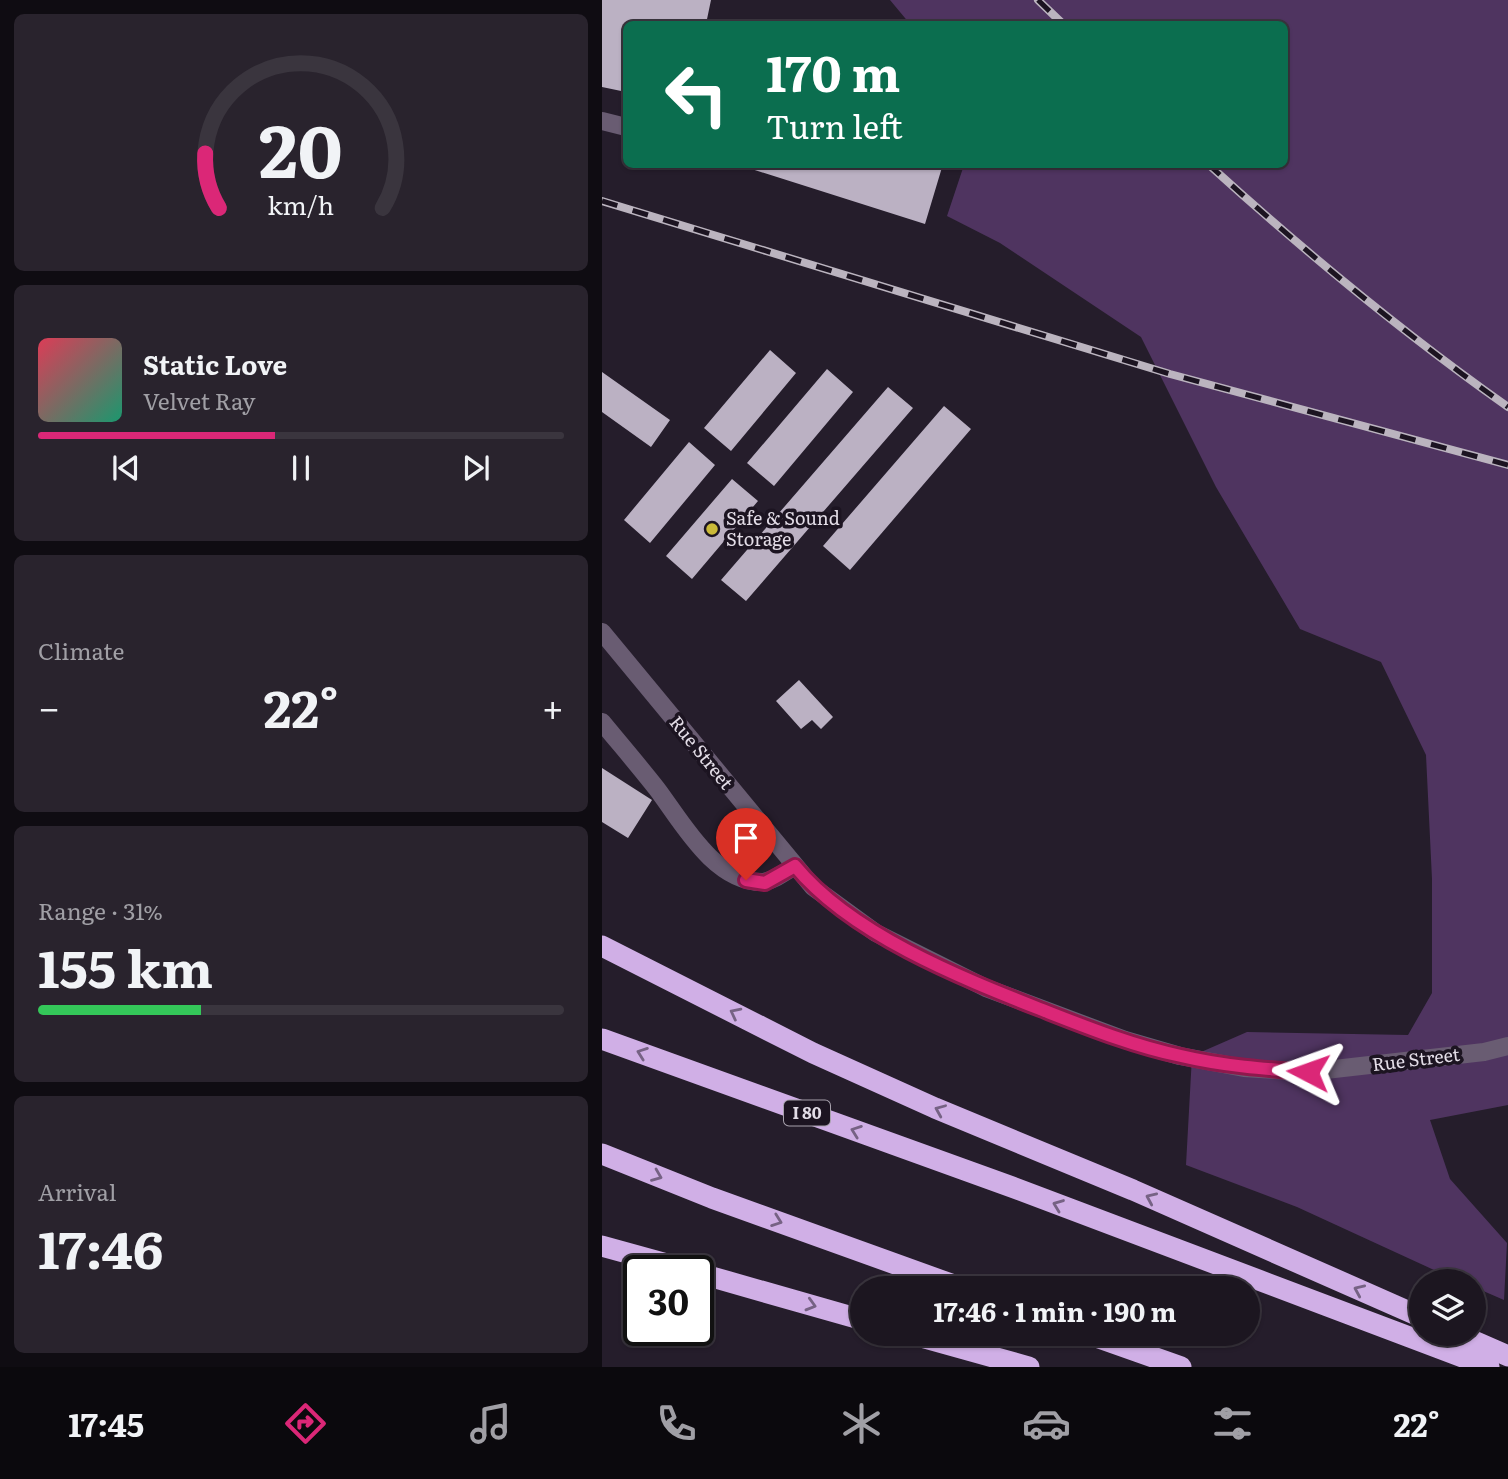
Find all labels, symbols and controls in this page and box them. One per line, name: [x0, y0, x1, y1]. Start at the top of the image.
text: 170 m: [766, 34, 900, 107]
icon: left: [651, 49, 742, 140]
text: 20: [259, 93, 343, 201]
text: Turn left: [766, 101, 903, 149]
text: km/h: [268, 186, 334, 223]
text: Static Love: [143, 344, 287, 383]
text: Velvet Ray: [143, 383, 255, 417]
icon: previous: [107, 449, 145, 487]
icon: pause: [282, 449, 320, 487]
icon: next: [457, 449, 495, 487]
place label: Safe & Sound Storage: [726, 504, 840, 552]
marker: Safe & Sound Storage: [704, 521, 720, 537]
text: Climate: [38, 633, 124, 667]
text: 22°: [263, 667, 339, 744]
text: −: [38, 677, 60, 734]
text: +: [542, 677, 564, 734]
street label: Rue Street: [664, 709, 741, 795]
pin: [716, 808, 776, 880]
icon: arrive: [727, 819, 765, 857]
text: Range · 31%: [38, 893, 163, 927]
text: 155 km: [38, 927, 213, 1004]
one-way arrow: [730, 1008, 742, 1022]
position arrow: [1271, 1035, 1345, 1109]
street label: Rue Street: [1370, 1040, 1462, 1077]
one-way arrow: [637, 1047, 649, 1061]
road number: I 80: [784, 1100, 830, 1126]
one-way arrow: [935, 1104, 948, 1118]
one-way arrow: [851, 1125, 863, 1139]
one-way arrow: [651, 1168, 663, 1182]
text: Arrival: [38, 1174, 117, 1208]
one-way arrow: [1145, 1192, 1157, 1206]
one-way arrow: [1053, 1199, 1065, 1213]
text: 17:46: [38, 1208, 163, 1285]
one-way arrow: [770, 1213, 782, 1227]
speed limit sign: 30: [623, 1255, 714, 1346]
map controls: [1409, 1269, 1486, 1346]
button: layers: [1409, 1269, 1486, 1346]
one-way arrow: [1353, 1284, 1366, 1298]
text: 17:46 · 1 min · 190 m: [934, 1291, 1176, 1330]
one-way arrow: [805, 1297, 817, 1311]
text: 17:45: [68, 1399, 144, 1447]
icon: directions: [281, 1399, 330, 1448]
icon: music: [466, 1399, 515, 1448]
icon: phone: [652, 1399, 701, 1448]
icon: climate: [837, 1399, 886, 1448]
icon: car: [1022, 1399, 1071, 1448]
icon: filters: [1208, 1399, 1257, 1448]
text: 22°: [1393, 1399, 1440, 1447]

